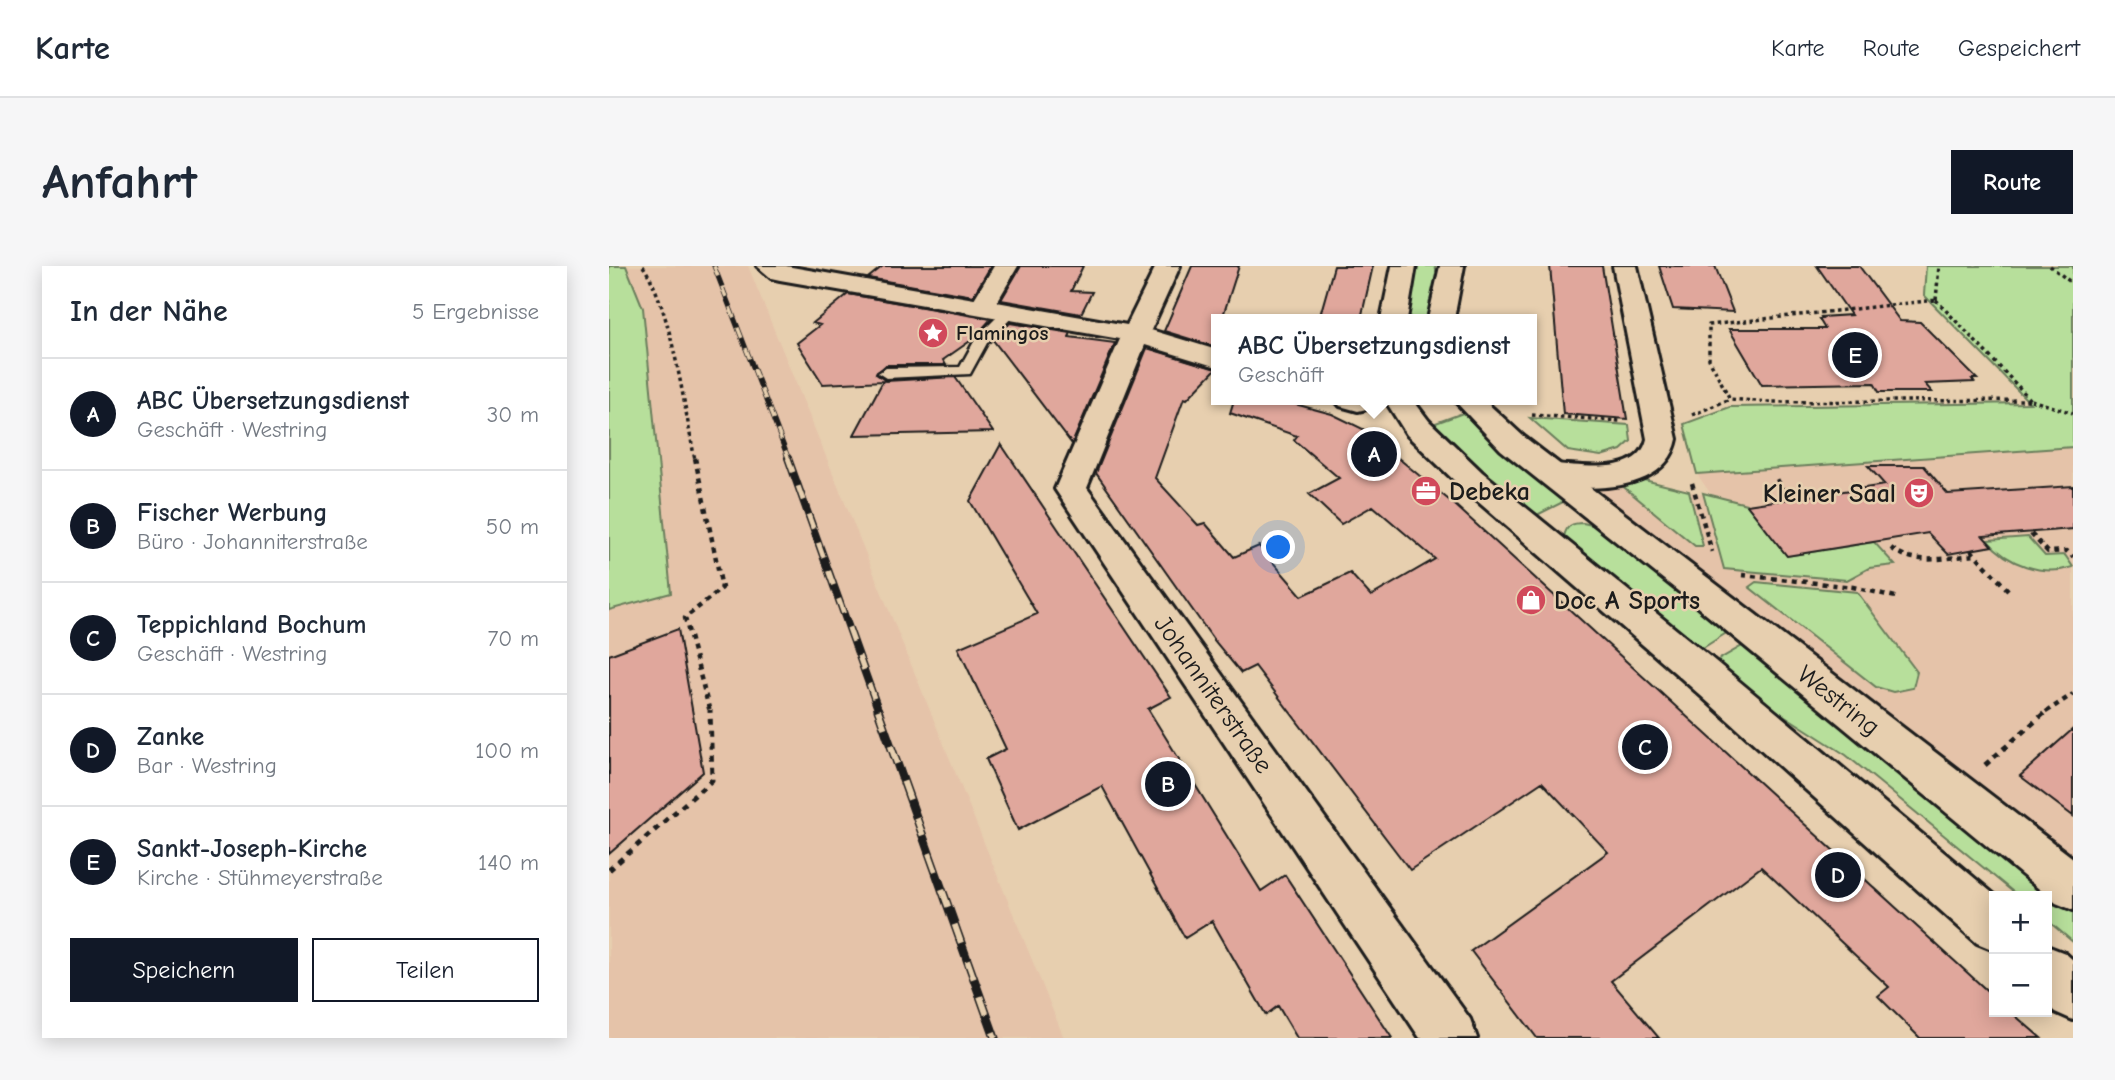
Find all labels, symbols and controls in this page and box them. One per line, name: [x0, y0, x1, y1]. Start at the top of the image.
text: Karte: [35, 29, 110, 67]
text: Karte: [1771, 34, 1825, 62]
text: Route: [1863, 34, 1920, 62]
text: Gespeichert: [1958, 34, 2080, 62]
button: Route: [1951, 150, 2073, 214]
text: Anfahrt: [42, 154, 197, 210]
text: In der Nähe: [70, 294, 228, 329]
text: 5 Ergebnisse: [412, 298, 539, 325]
popup: [1211, 314, 1537, 405]
place icon: Flamingos: [916, 316, 950, 350]
place label: Flamingos: [956, 321, 1048, 345]
pin: E: [1832, 329, 1878, 381]
text: ABC Übersetzungsdienst: [1238, 331, 1510, 361]
text: Geschäft: [1238, 361, 1324, 388]
text: ABC Übersetzungsdienst: [137, 386, 409, 416]
text: A: [87, 401, 99, 428]
text: 30 m: [487, 401, 539, 428]
text: Geschäft · Westring: [137, 416, 328, 443]
pin: A: [1351, 428, 1397, 480]
office icon: Debeka: [1409, 474, 1443, 508]
theatre icon: Kleiner Saal: [1902, 476, 1936, 510]
place label: Debeka: [1449, 477, 1530, 507]
place label: Kleiner Saal: [1763, 479, 1896, 509]
text: Fischer Werbung: [137, 498, 327, 528]
text: B: [86, 513, 100, 540]
text: 50 m: [486, 513, 539, 540]
text: Büro · Johanniterstraße: [137, 528, 368, 555]
your location: [1261, 530, 1295, 564]
shop icon: Doc A Sports: [1514, 583, 1548, 617]
place label: Doc A Sports: [1554, 586, 1700, 616]
text: Teppichland Bochum: [137, 610, 366, 640]
street label: Johanniterstraße: [1148, 610, 1279, 779]
text: C: [86, 625, 100, 652]
text: 70 m: [487, 625, 539, 652]
text: Geschäft · Westring: [137, 640, 328, 667]
street label: Westring: [1791, 659, 1886, 742]
pin: C: [1622, 721, 1668, 773]
text: Zanke: [137, 722, 204, 752]
text: D: [86, 737, 100, 764]
text: 100 m: [475, 737, 539, 764]
text: Bar · Westring: [137, 752, 277, 779]
pin: B: [1145, 758, 1191, 810]
text: Sankt-Joseph-Kirche: [137, 834, 367, 864]
text: E: [86, 849, 100, 876]
text: 140 m: [478, 849, 539, 876]
pin: D: [1815, 849, 1861, 901]
text: Kirche · Stühmeyerstraße: [137, 864, 383, 891]
map controls: [1989, 891, 2052, 1017]
button: +: [1989, 891, 2052, 954]
button: Speichern: [70, 938, 298, 1002]
button: Teilen: [312, 938, 539, 1002]
button: −: [1989, 954, 2052, 1017]

